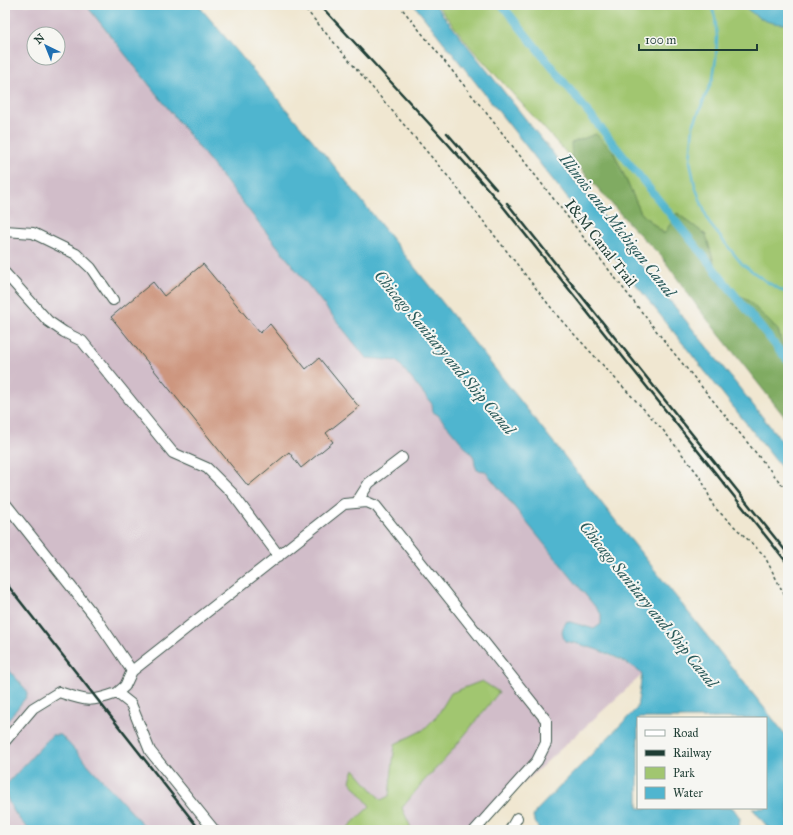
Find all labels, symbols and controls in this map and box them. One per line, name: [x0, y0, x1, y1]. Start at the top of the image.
north arrow: [26, 26, 66, 66]
scale bar: [639, 26, 757, 52]
text: N: [32, 31, 48, 47]
text: 100 m: [645, 33, 676, 47]
water label: Illinois and Michigan Canal: [555, 149, 681, 302]
street label: I&M Canal Trail: [561, 196, 641, 291]
water label: Chicago Sanitary and Ship Canal: [370, 266, 520, 440]
water label: Chicago Sanitary and Ship Canal: [575, 517, 723, 693]
legend: [637, 717, 767, 809]
text: Road: [673, 726, 699, 740]
text: Railway: [673, 746, 712, 760]
text: Park: [673, 766, 695, 780]
text: Water: [673, 786, 703, 800]

